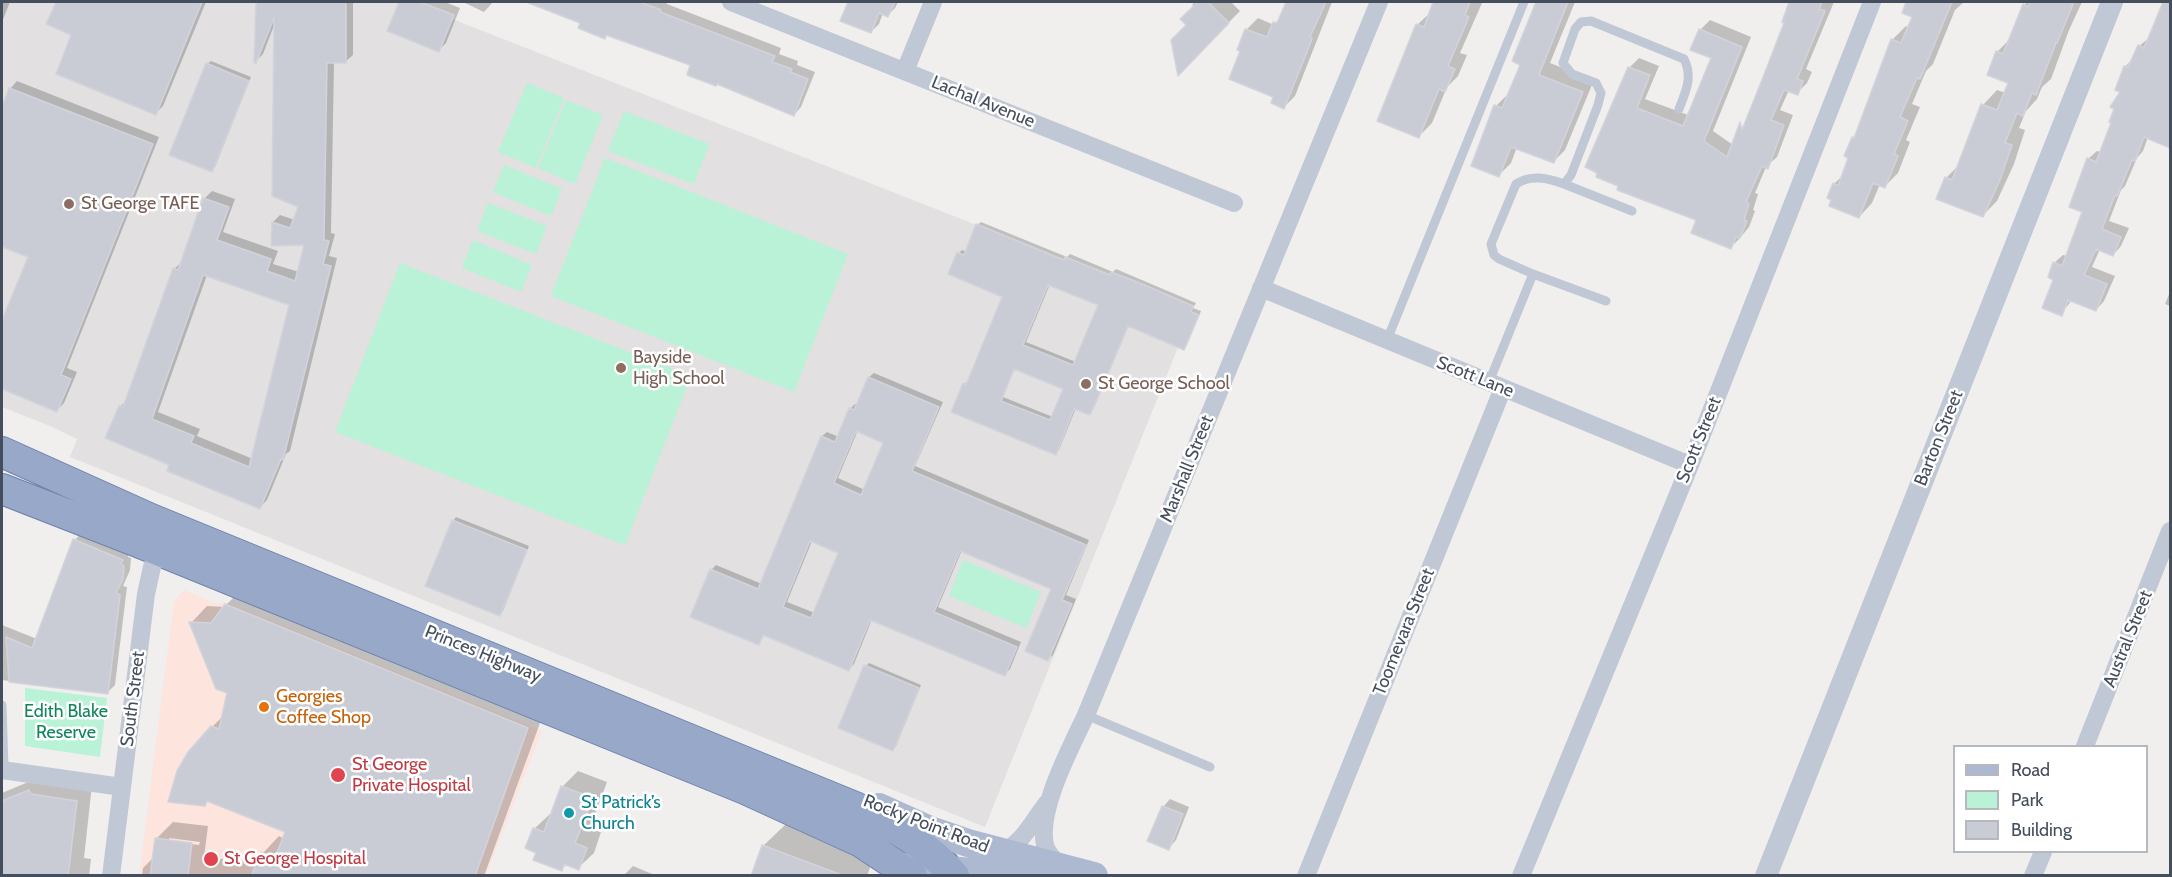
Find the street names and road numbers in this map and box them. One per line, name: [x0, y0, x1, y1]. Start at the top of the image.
street label: Lachal Avenue: [928, 71, 1038, 133]
street label: Scott Lane: [1433, 352, 1517, 402]
street label: Barton Street: [1910, 387, 1968, 489]
street label: Scott Street: [1672, 394, 1726, 486]
street label: Marshall Street: [1156, 412, 1218, 526]
street label: Toomevara Street: [1369, 565, 1439, 699]
street label: Austral Street: [2099, 587, 2157, 691]
street label: Princes Highway: [422, 621, 544, 687]
street label: South Street: [116, 650, 150, 748]
street label: Rocky Point Road: [860, 790, 992, 858]

